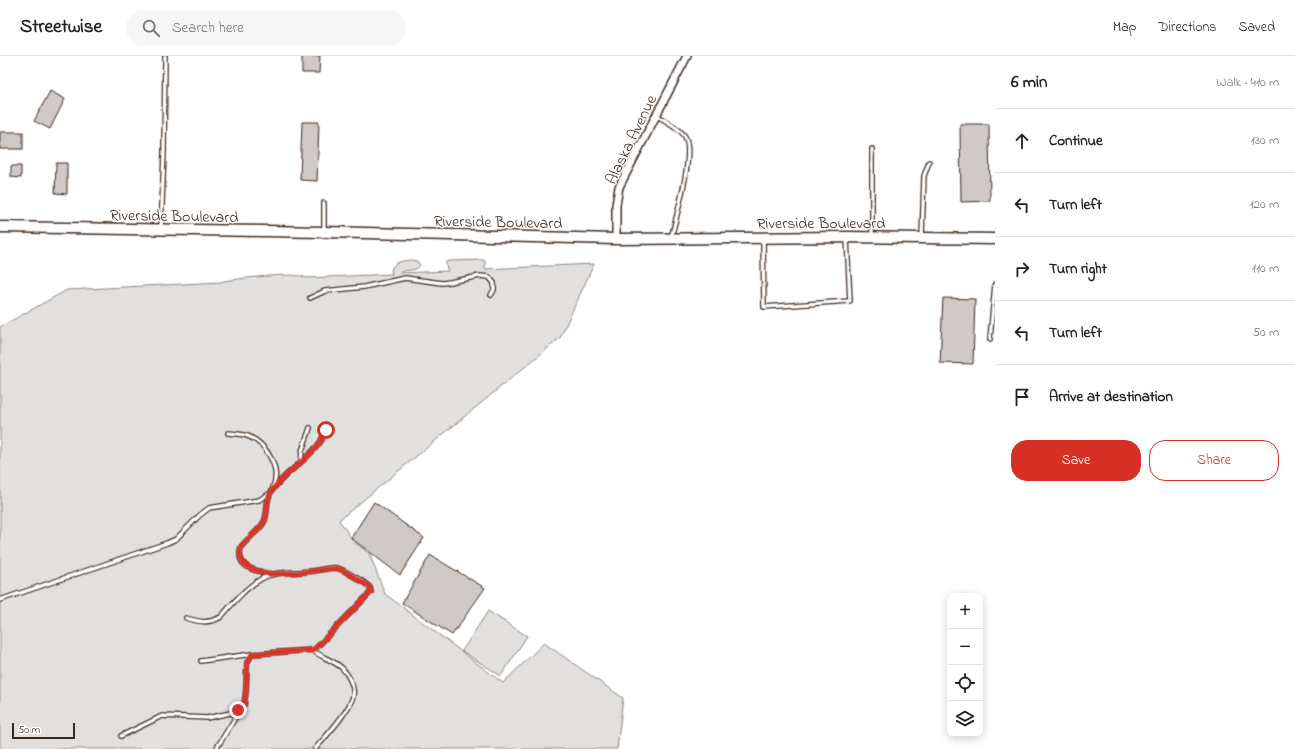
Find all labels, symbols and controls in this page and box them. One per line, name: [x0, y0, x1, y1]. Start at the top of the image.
search box: [126, 10, 406, 46]
text: Streetwise: [20, 14, 102, 41]
icon: search: [140, 17, 162, 39]
text: Search here: [172, 17, 244, 39]
text: Map: [1113, 17, 1136, 38]
text: Directions: [1158, 17, 1216, 38]
text: Saved: [1238, 17, 1275, 38]
text: 6 min: [1011, 70, 1047, 95]
text: Walk · 410 m: [1216, 73, 1279, 92]
street label: Alaska Avenue: [600, 90, 664, 189]
icon: ahead: [1011, 130, 1033, 152]
text: Continue: [1049, 130, 1103, 152]
text: 130 m: [1251, 131, 1279, 150]
icon: left: [1011, 194, 1033, 216]
text: Turn left: [1049, 194, 1102, 216]
text: 120 m: [1249, 195, 1279, 214]
street label: Riverside Boulevard: [110, 204, 238, 230]
street label: Riverside Boulevard: [434, 210, 562, 236]
street label: Riverside Boulevard: [757, 212, 885, 236]
icon: right: [1011, 258, 1033, 280]
text: Turn right: [1049, 258, 1107, 280]
text: 110 m: [1252, 259, 1279, 278]
icon: left: [1011, 322, 1033, 344]
text: Turn left: [1049, 322, 1102, 344]
text: 50 m: [1253, 323, 1279, 342]
icon: arrive: [1011, 386, 1033, 408]
text: Arrive at destination: [1049, 386, 1173, 408]
route start: [317, 421, 335, 439]
button: Save: [1011, 440, 1141, 481]
button: Share: [1149, 440, 1279, 481]
map controls: [947, 593, 983, 737]
button: +: [947, 593, 983, 629]
button: −: [947, 629, 983, 665]
button: locate: [947, 665, 983, 701]
route end: [229, 701, 247, 719]
button: layers: [947, 701, 983, 737]
scale bar: [12, 721, 75, 740]
text: 50 m: [18, 722, 40, 738]

